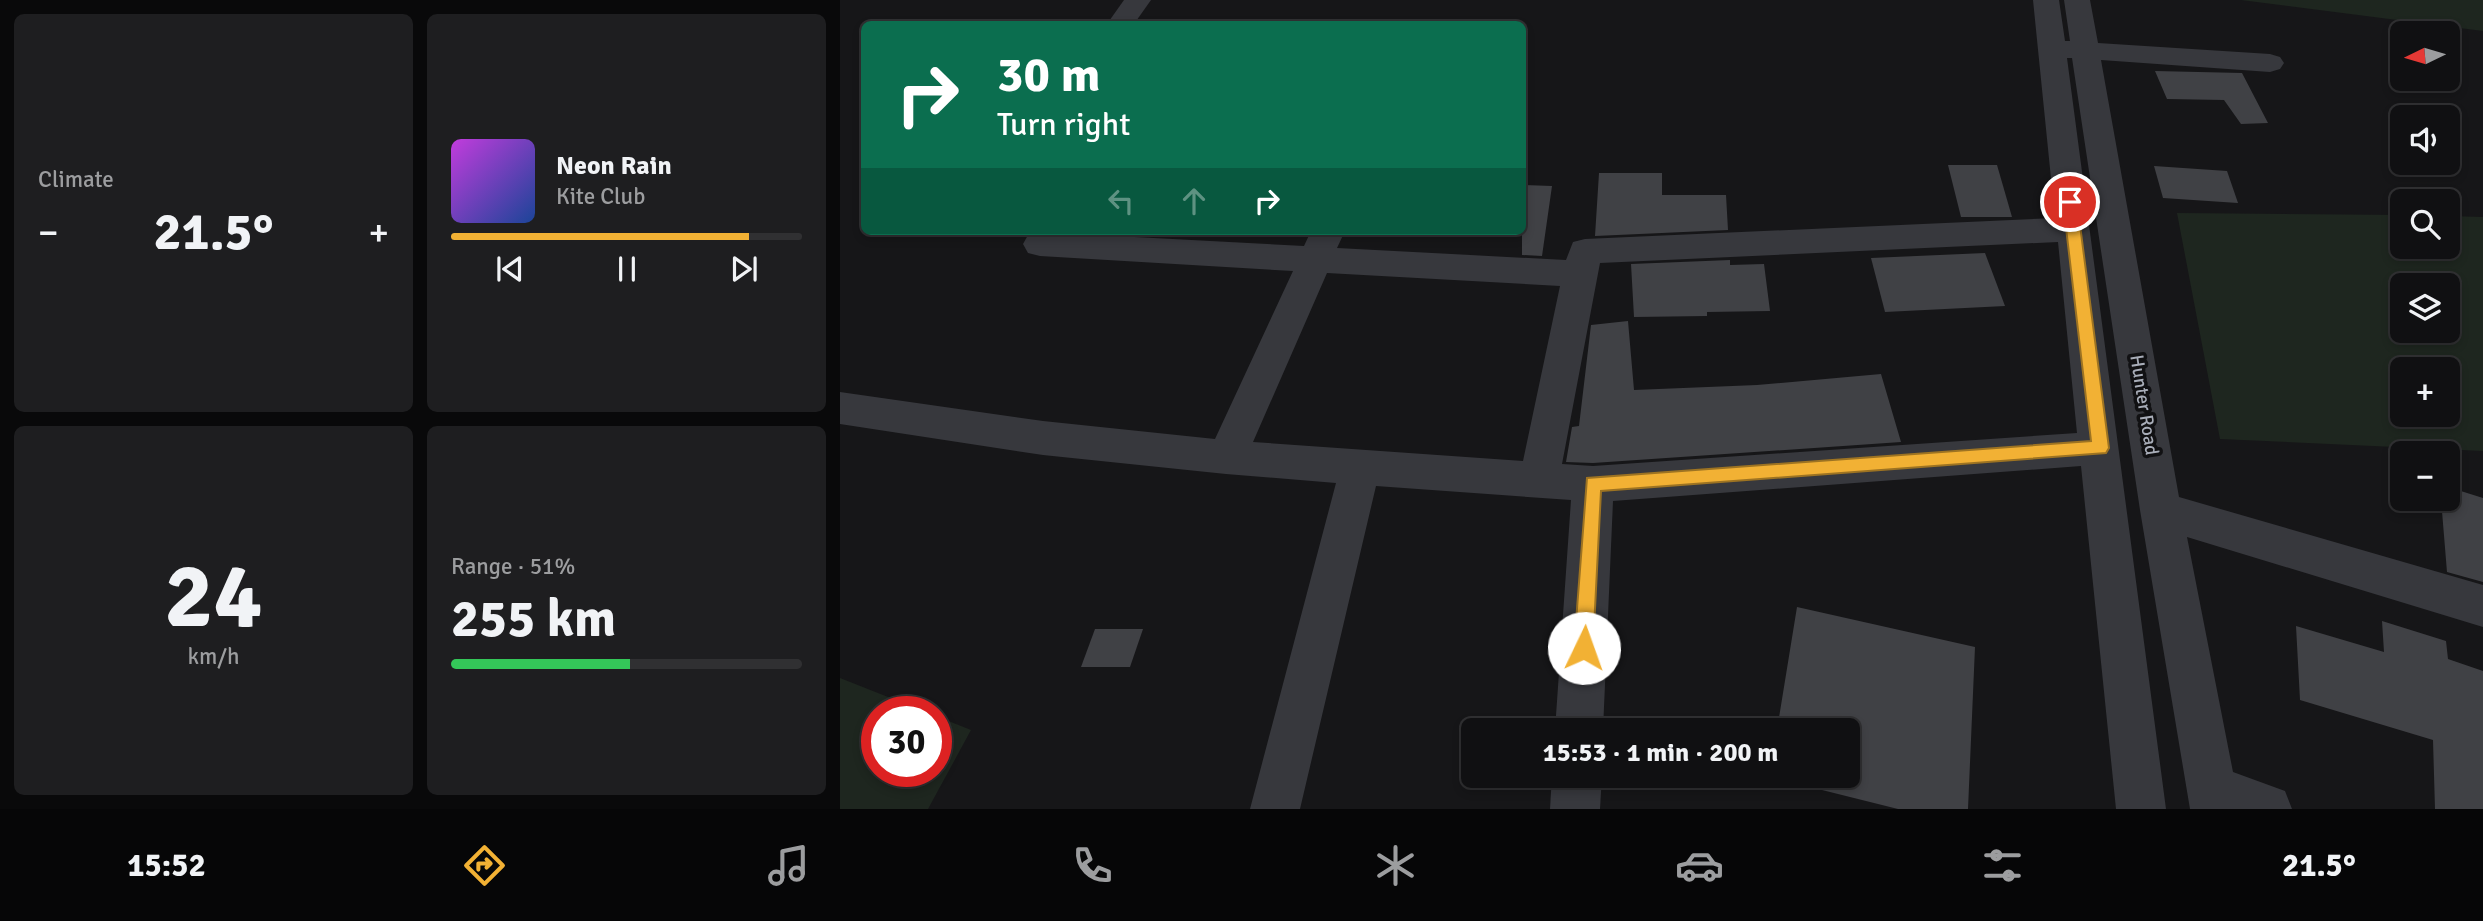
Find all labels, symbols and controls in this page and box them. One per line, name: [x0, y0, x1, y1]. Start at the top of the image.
north arrow: [2390, 21, 2460, 91]
map controls: [2390, 21, 2460, 511]
text: 30 m: [997, 45, 1100, 105]
icon: right: [882, 49, 973, 140]
text: Turn right: [997, 105, 1130, 144]
button: sound: [2390, 105, 2460, 175]
text: Neon Rain: [556, 150, 672, 182]
text: Climate: [38, 165, 114, 194]
pin: [2040, 172, 2100, 232]
text: Kite Club: [556, 182, 645, 211]
icon: left: [1102, 182, 1140, 220]
icon: ahead: [1175, 182, 1213, 220]
icon: right: [1248, 182, 1286, 220]
icon: arrive: [2051, 183, 2089, 221]
button: search: [2390, 189, 2460, 259]
text: 21.5°: [154, 200, 273, 264]
text: −: [38, 209, 59, 256]
text: +: [368, 209, 389, 256]
icon: previous: [491, 250, 529, 288]
icon: pause: [608, 250, 646, 288]
icon: next: [725, 250, 763, 288]
button: layers: [2390, 273, 2460, 343]
street label: Hunter Road: [2124, 353, 2164, 457]
button: +: [2390, 357, 2460, 427]
button: −: [2390, 441, 2460, 511]
text: 24: [164, 540, 263, 653]
text: Range · 51%: [451, 552, 575, 581]
text: 255 km: [451, 587, 616, 651]
position arrow: [1547, 611, 1621, 685]
text: km/h: [187, 642, 240, 671]
speed limit sign: 30: [861, 696, 952, 787]
text: 15:53 · 1 min · 200 m: [1543, 737, 1778, 769]
icon: directions: [460, 841, 509, 890]
icon: music: [764, 841, 813, 890]
icon: phone: [1068, 841, 1117, 890]
icon: climate: [1371, 841, 1420, 890]
icon: car: [1675, 841, 1724, 890]
icon: filters: [1978, 841, 2027, 890]
text: 15:52: [127, 846, 206, 885]
text: 21.5°: [2282, 846, 2356, 885]

